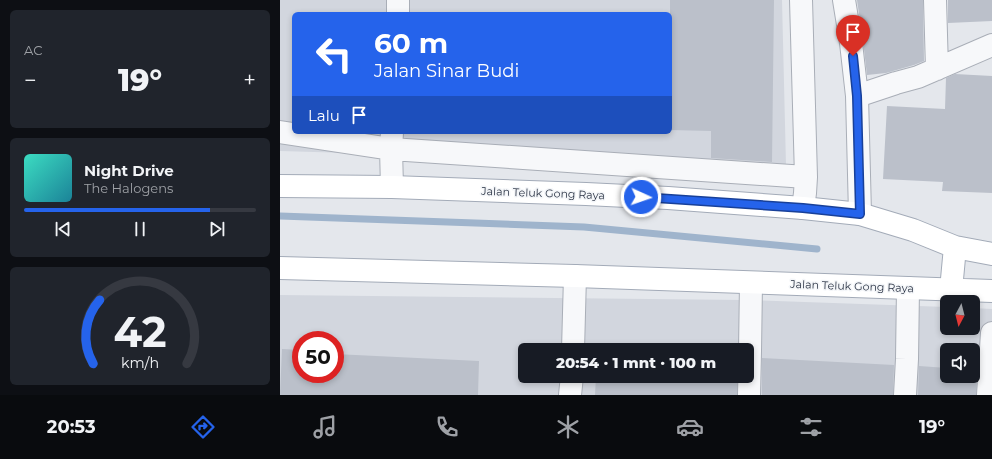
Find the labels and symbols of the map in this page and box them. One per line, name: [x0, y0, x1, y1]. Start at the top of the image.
pin: [836, 15, 870, 56]
position arrow: [620, 176, 662, 218]
street label: Jalan Teluk Gong Raya: [480, 184, 605, 202]
street label: Jalan Teluk Gong Raya: [789, 277, 914, 295]
north arrow: [940, 295, 980, 335]
speed limit sign: 50: [292, 331, 344, 383]

